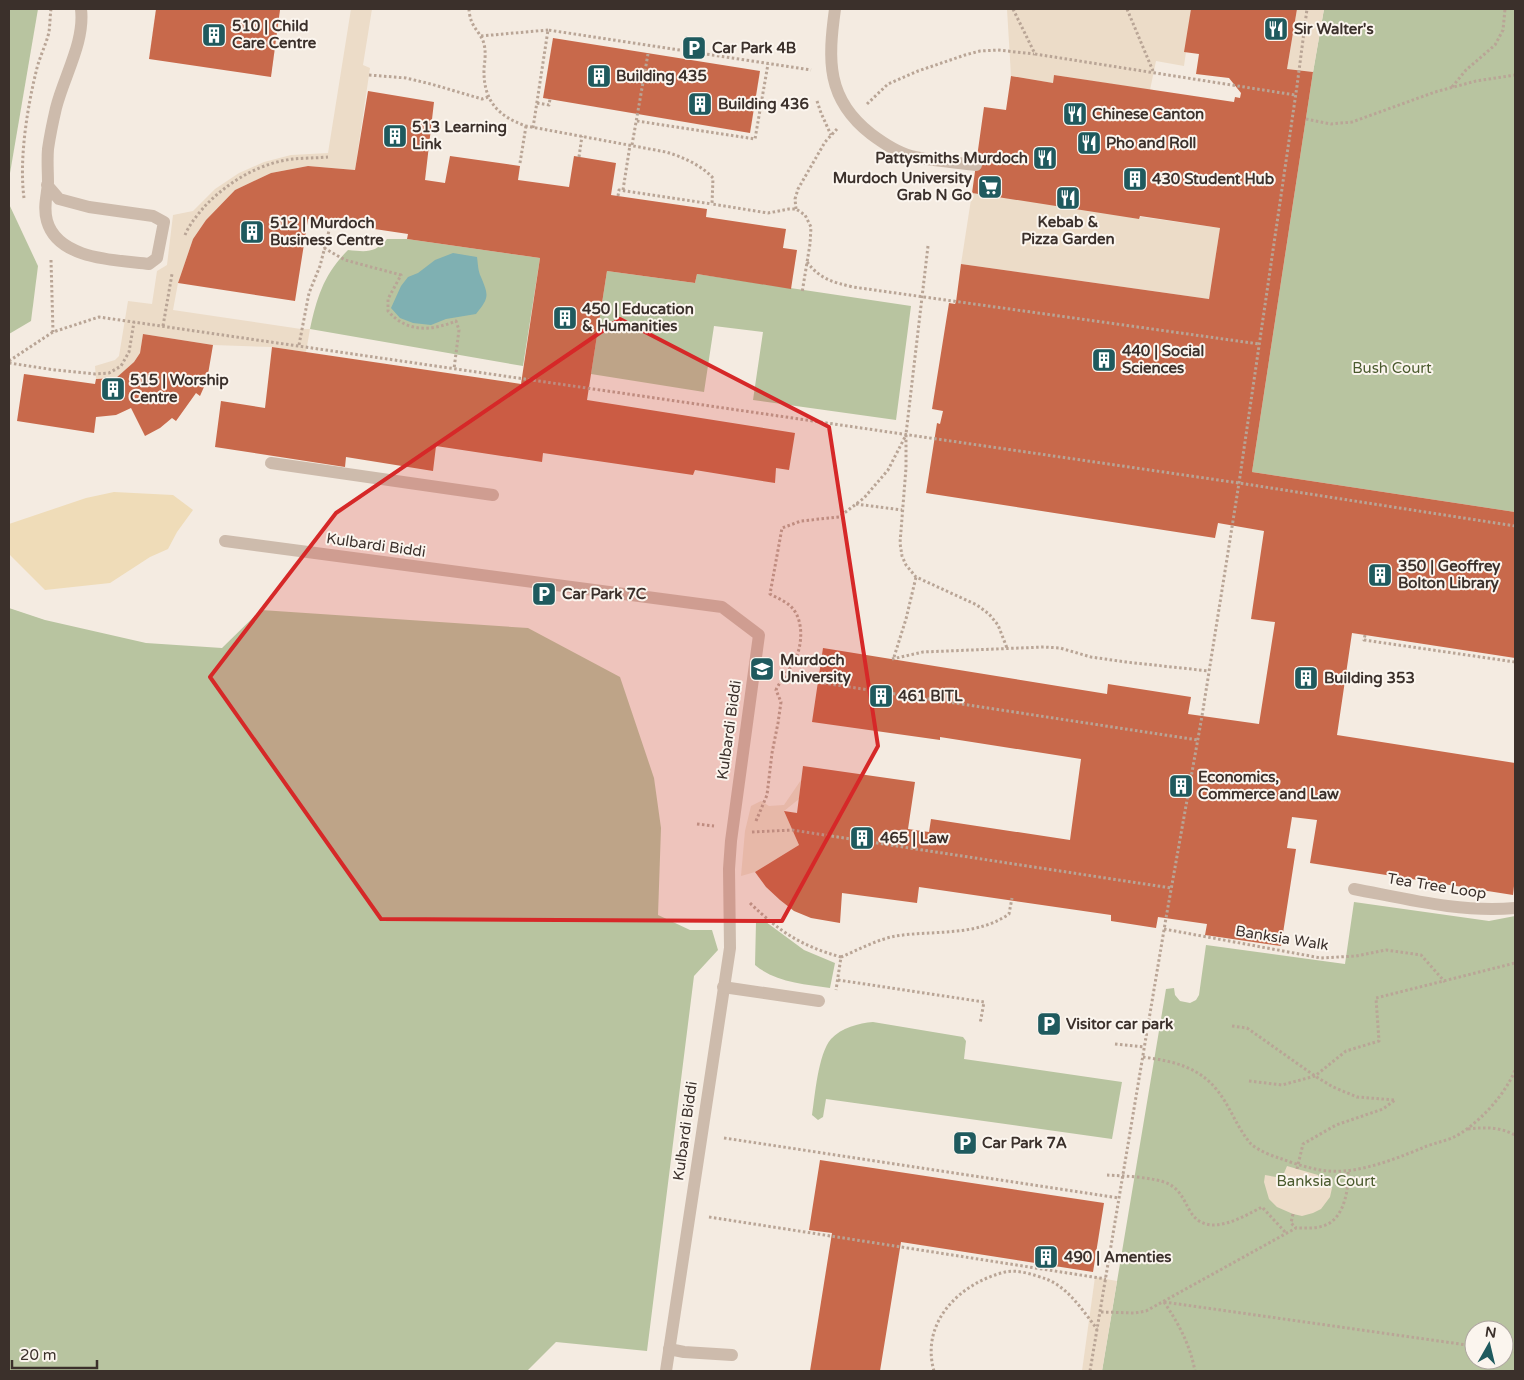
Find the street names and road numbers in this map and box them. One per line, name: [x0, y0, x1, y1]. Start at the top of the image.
street label: Kulbardi Biddi: [325, 529, 427, 561]
street label: Kulbardi Biddi: [713, 679, 745, 781]
street label: Tea Tree Loop: [1386, 869, 1488, 903]
street label: Banksia Walk: [1234, 922, 1330, 954]
street label: Kulbardi Biddi: [669, 1080, 701, 1182]

